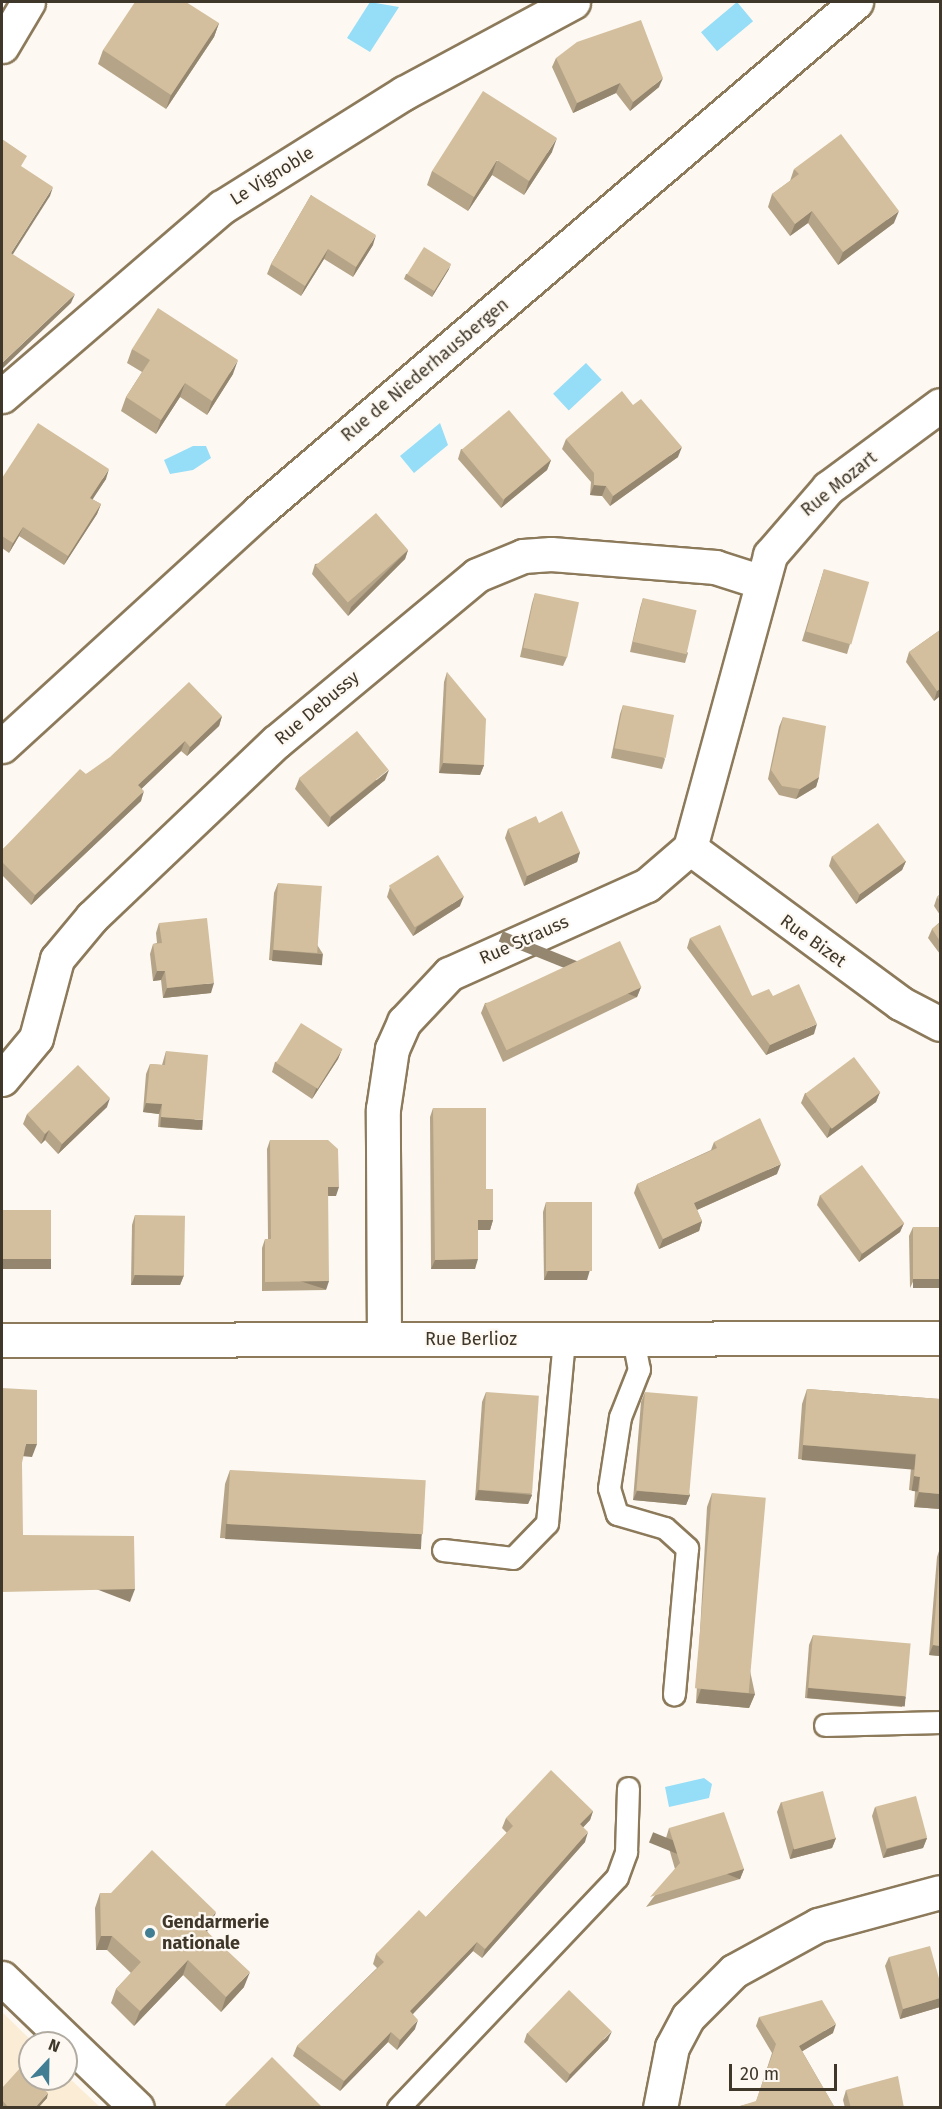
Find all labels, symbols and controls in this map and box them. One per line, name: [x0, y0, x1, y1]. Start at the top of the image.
street label: Le Vignoble: [226, 142, 318, 210]
street label: Rue de Niederhausbergen: [337, 294, 513, 446]
street label: Rue Mozart: [797, 447, 881, 521]
street label: Rue Debussy: [270, 666, 364, 750]
street label: Rue Bizet: [776, 910, 850, 972]
street label: Rue Strauss: [476, 911, 572, 969]
street label: Rue Berlioz: [425, 1328, 517, 1350]
place label: Gendarmerie nationale: [162, 1912, 269, 1954]
marker: Gendarmerie nationale: [143, 1926, 157, 1940]
north arrow: [18, 2031, 78, 2091]
text: N: [46, 2035, 63, 2056]
scale bar: [732, 2052, 840, 2090]
text: 20 m: [740, 2063, 779, 2085]

